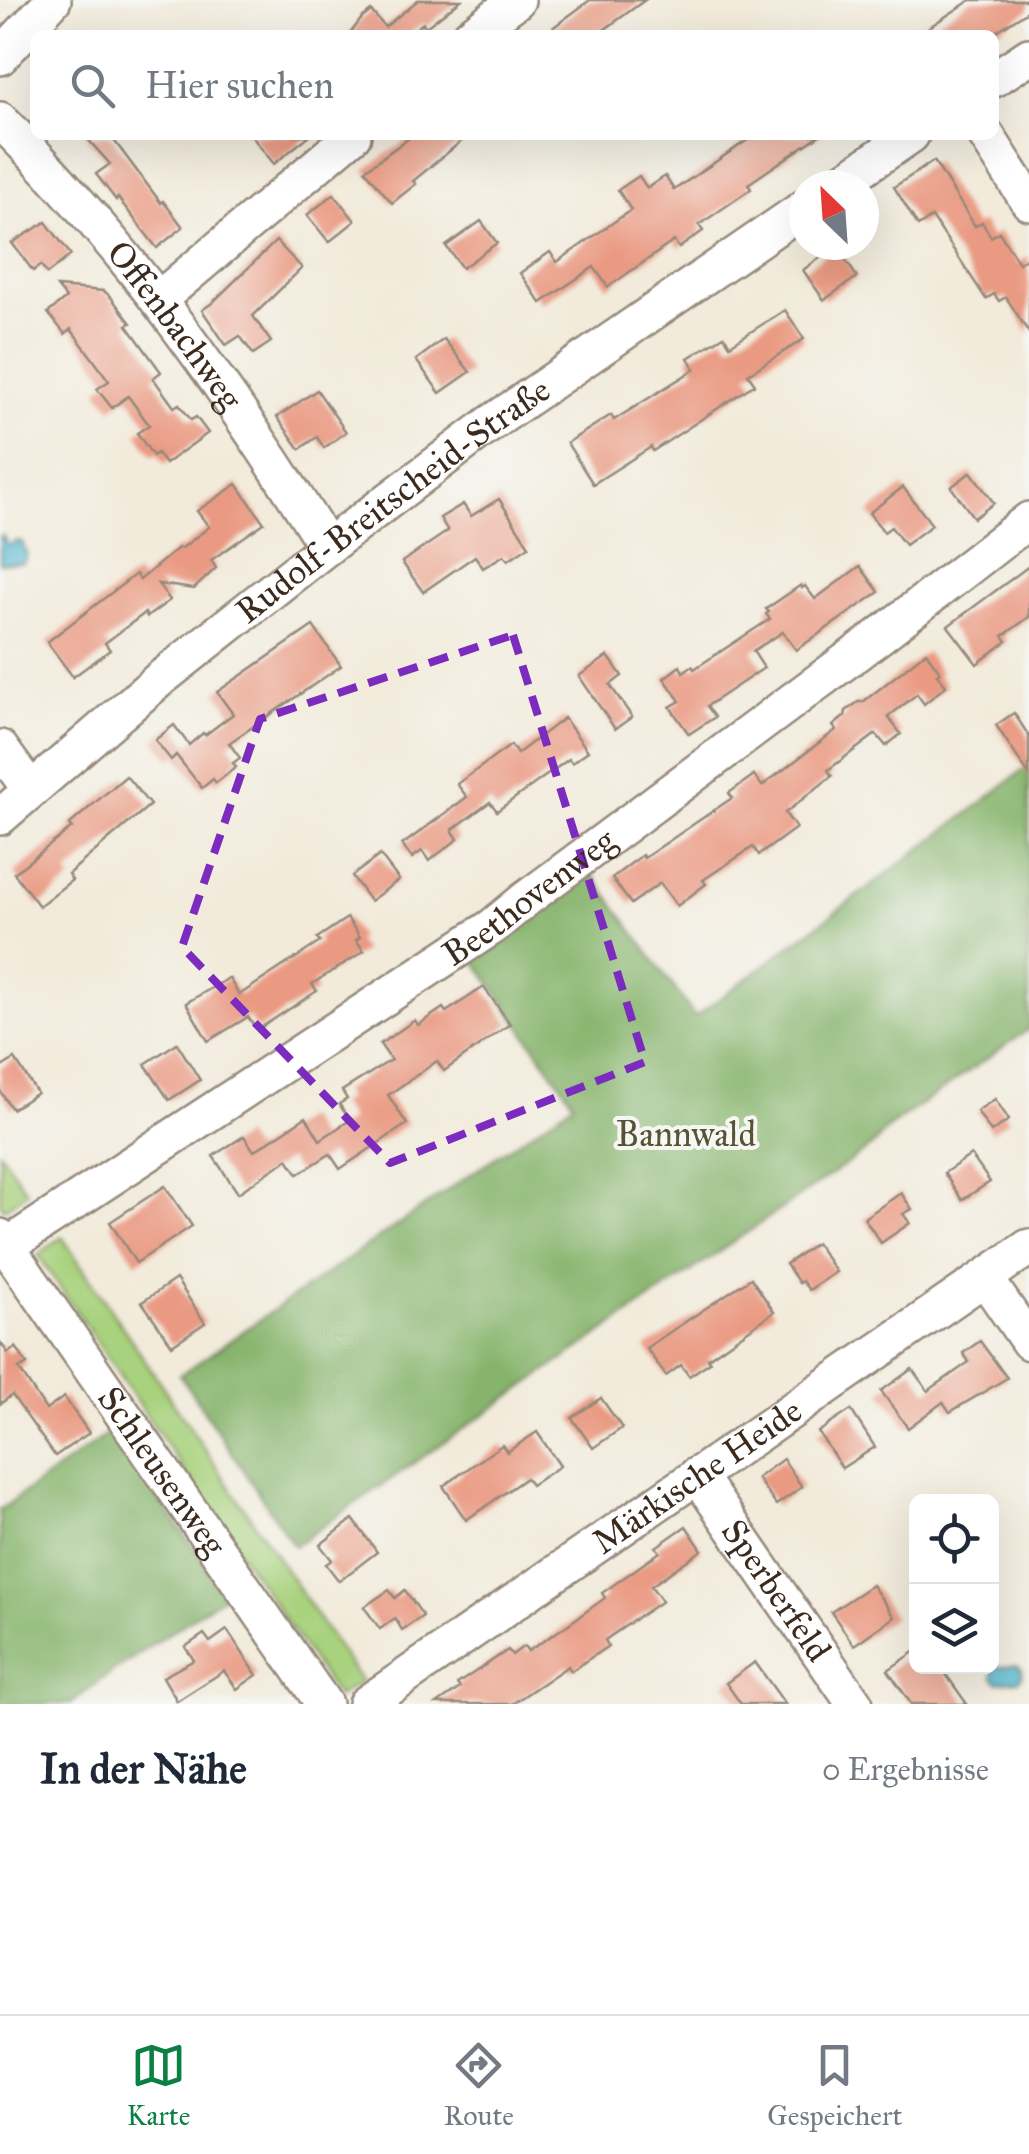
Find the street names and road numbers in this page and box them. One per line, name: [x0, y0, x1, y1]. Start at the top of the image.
street label: Offenbachweg: [97, 232, 252, 419]
street label: Rudolf-Breitscheid-Straße: [227, 368, 558, 633]
street label: Beethovenweg: [435, 819, 625, 976]
street label: Schleusenweg: [88, 1378, 236, 1565]
street label: Märkische Heide: [584, 1389, 810, 1563]
street label: Sperberfeld: [712, 1511, 840, 1670]

